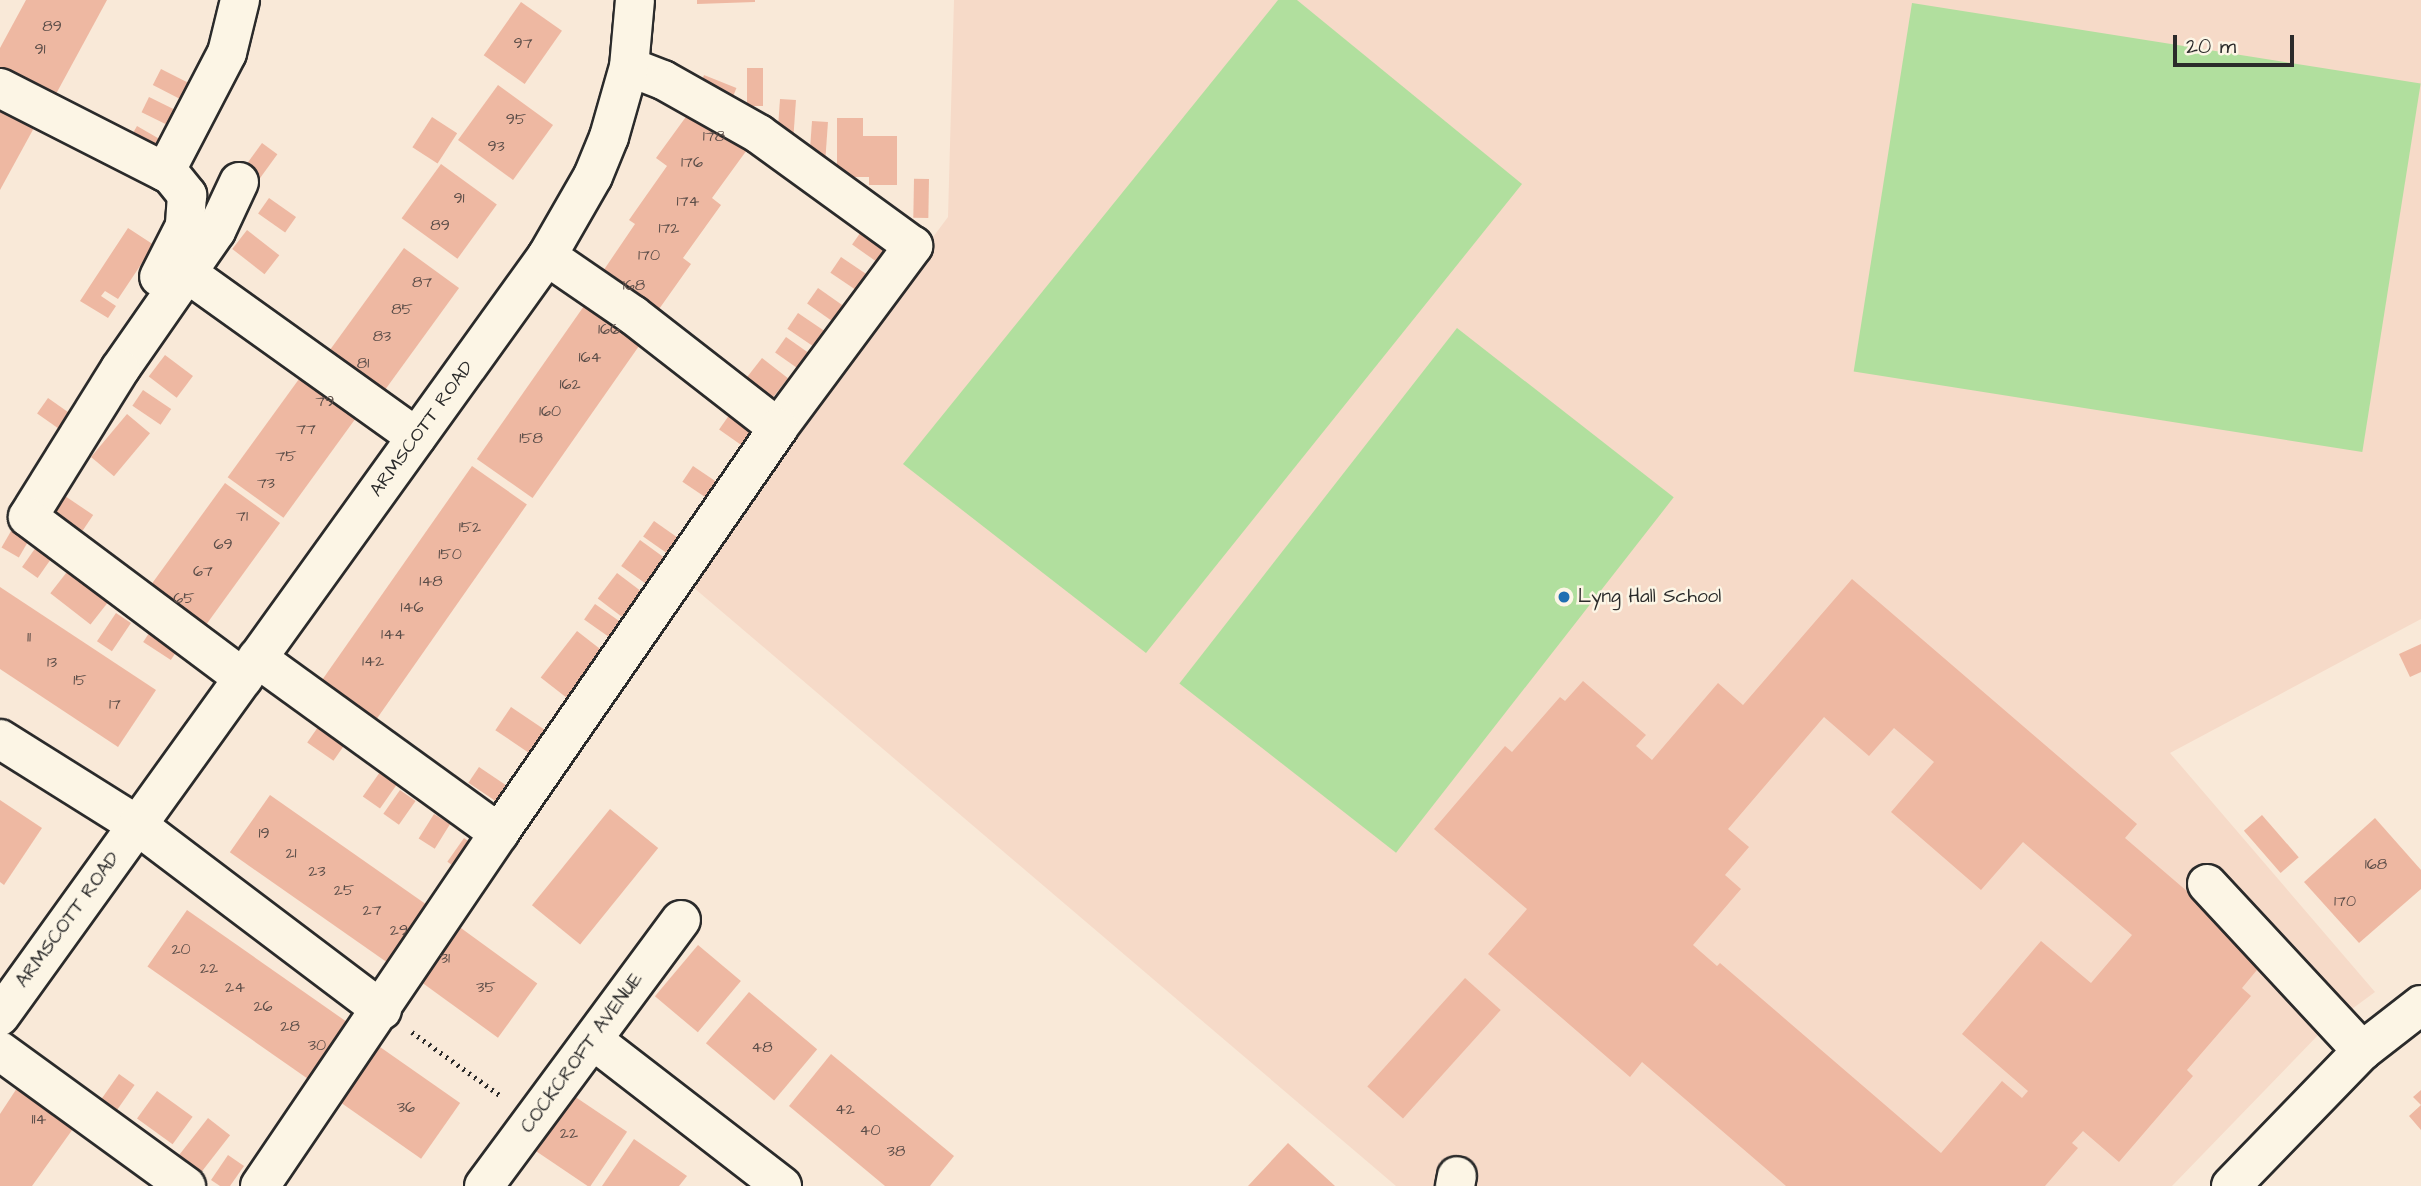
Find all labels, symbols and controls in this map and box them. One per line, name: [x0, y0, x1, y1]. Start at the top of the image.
house number: 89: [42, 16, 62, 36]
scale bar: [2176, 21, 2297, 65]
text: 20 m: [2186, 32, 2236, 61]
house number: 97: [514, 33, 532, 53]
house number: 91: [34, 39, 46, 59]
house number: 95: [506, 109, 526, 129]
house number: 178: [703, 126, 725, 146]
house number: 93: [487, 136, 505, 156]
house number: 176: [681, 152, 703, 172]
house number: 91: [453, 188, 465, 208]
house number: 174: [677, 191, 699, 211]
house number: 89: [430, 215, 450, 235]
house number: 172: [658, 218, 680, 238]
house number: 170: [638, 245, 660, 265]
house number: 87: [412, 272, 432, 292]
house number: 168: [623, 275, 645, 295]
house number: 85: [391, 299, 413, 319]
house number: 166: [598, 319, 620, 339]
house number: 83: [373, 326, 391, 346]
house number: 164: [579, 347, 601, 367]
house number: 81: [357, 353, 369, 373]
street label: ARMSCOTT ROAD: [365, 357, 479, 501]
house number: 162: [559, 374, 581, 394]
house number: 79: [316, 391, 334, 411]
house number: 160: [539, 401, 561, 421]
house number: 77: [296, 419, 316, 439]
house number: 158: [519, 428, 543, 448]
house number: 75: [275, 446, 297, 466]
house number: 73: [257, 473, 275, 493]
house number: 71: [236, 506, 248, 526]
house number: 152: [459, 517, 481, 537]
house number: 69: [213, 534, 233, 554]
house number: 150: [438, 544, 462, 564]
house number: 67: [193, 561, 213, 581]
house number: 148: [419, 571, 443, 591]
place label: Lyng Hall School: [1578, 586, 1721, 608]
house number: 65: [173, 588, 195, 608]
marker: Lyng Hall School: [1556, 589, 1572, 605]
house number: 146: [401, 597, 423, 617]
house number: 144: [381, 624, 405, 644]
house number: 11: [27, 627, 31, 647]
house number: 142: [362, 651, 384, 671]
house number: 13: [47, 652, 57, 672]
house number: 15: [73, 670, 87, 690]
house number: 17: [109, 694, 121, 714]
house number: 19: [258, 823, 270, 843]
house number: 21: [285, 843, 297, 863]
street label: ARMSCOTT ROAD: [11, 848, 125, 992]
house number: 168: [2365, 854, 2387, 874]
house number: 23: [308, 861, 326, 881]
house number: 25: [334, 880, 354, 900]
house number: 170: [2334, 891, 2356, 911]
house number: 27: [363, 900, 382, 920]
house number: 29: [390, 920, 408, 940]
house number: 20: [171, 939, 191, 959]
house number: 31: [440, 948, 450, 968]
house number: 22: [200, 958, 218, 978]
street label: COCKCROFT AVENUE: [516, 968, 648, 1138]
house number: 24: [225, 977, 245, 997]
house number: 35: [476, 977, 496, 997]
house number: 26: [253, 996, 273, 1016]
house number: 28: [280, 1016, 300, 1036]
house number: 30: [308, 1035, 326, 1055]
house number: 48: [751, 1037, 773, 1057]
house number: 36: [397, 1097, 415, 1117]
house number: 42: [835, 1099, 855, 1119]
house number: 114: [32, 1109, 46, 1129]
house number: 40: [860, 1120, 880, 1140]
house number: 22: [560, 1123, 578, 1143]
house number: 38: [887, 1141, 905, 1161]

